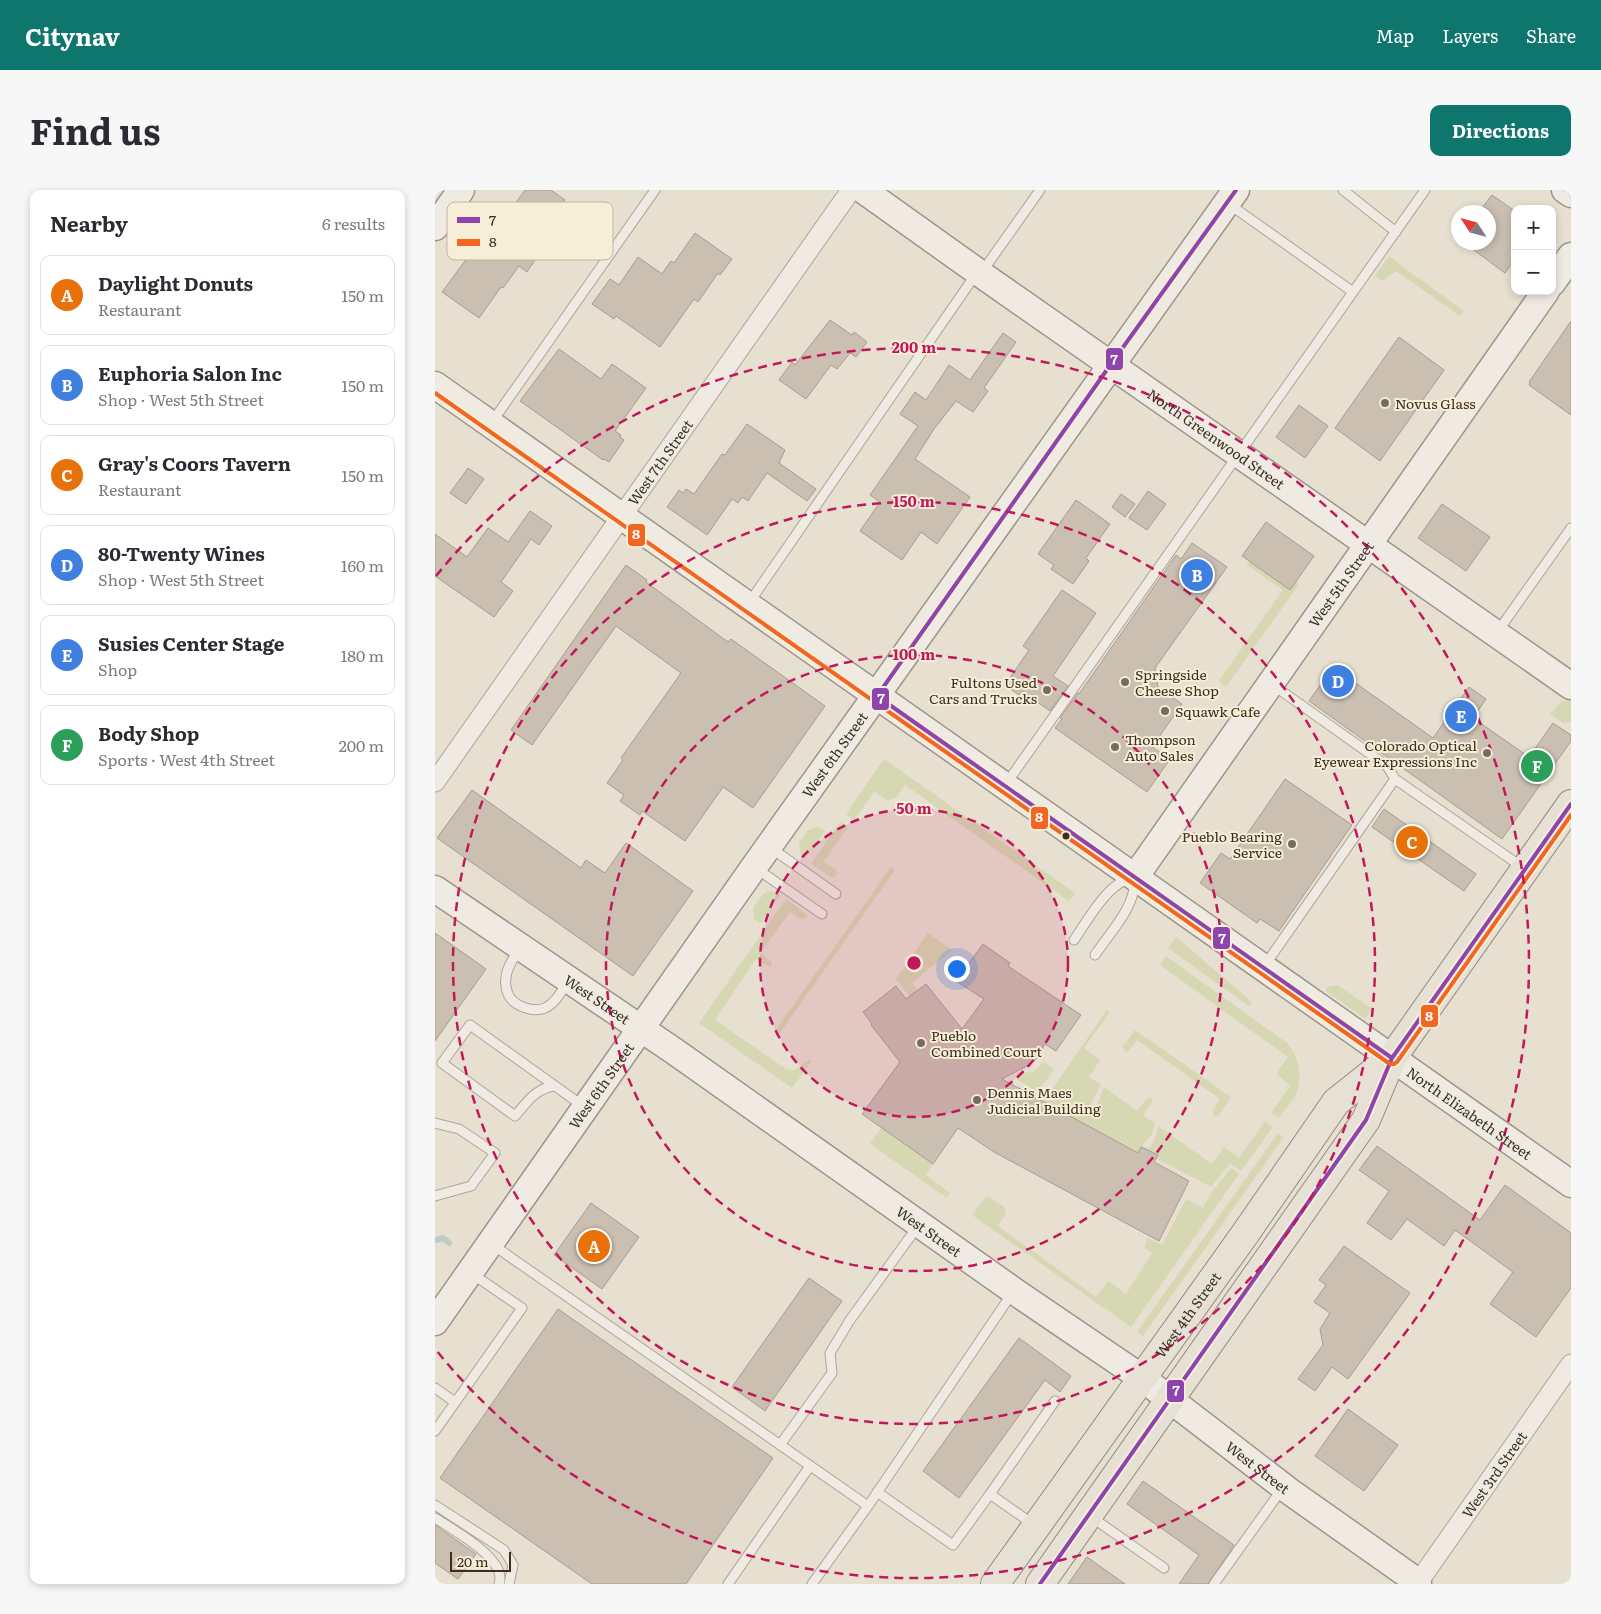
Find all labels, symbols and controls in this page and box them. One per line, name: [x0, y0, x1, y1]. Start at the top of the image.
text: Citynav: [25, 18, 120, 53]
text: Map: [1376, 22, 1414, 49]
text: Layers: [1442, 22, 1498, 49]
text: Share: [1526, 22, 1576, 49]
text: Find us: [30, 104, 160, 156]
button: Directions: [1430, 105, 1571, 156]
legend: [447, 202, 613, 260]
north arrow: [1451, 205, 1496, 250]
map controls: [1511, 205, 1556, 295]
button: +: [1511, 205, 1556, 250]
text: Nearby: [50, 207, 128, 238]
text: 7: [489, 209, 496, 229]
text: 6 results: [322, 211, 385, 235]
text: 8: [489, 231, 497, 251]
button: −: [1511, 250, 1556, 295]
text: Daylight Donuts: [98, 269, 253, 297]
text: A: [61, 283, 73, 307]
text: 150 m: [341, 283, 384, 307]
text: Restaurant: [98, 297, 182, 321]
text: 200 m: [892, 335, 936, 358]
line badge: 7: [1105, 347, 1124, 371]
text: 7: [1110, 348, 1118, 368]
text: Euphoria Salon Inc: [98, 359, 282, 387]
text: B: [61, 373, 73, 397]
text: 150 m: [341, 373, 384, 397]
street label: North Greenwood Street: [1144, 384, 1289, 494]
text: Shop · West 5th Street: [98, 387, 264, 411]
place label: Novus Glass: [1395, 393, 1476, 413]
marker: Novus Glass: [1379, 397, 1391, 409]
street label: West 7th Street: [623, 415, 697, 509]
text: Gray's Coors Tavern: [98, 449, 291, 477]
text: C: [61, 463, 73, 487]
text: 150 m: [341, 463, 384, 487]
text: Restaurant: [98, 477, 182, 501]
text: 150 m: [893, 489, 935, 512]
line badge: 8: [627, 523, 646, 547]
text: 8: [632, 523, 640, 543]
street label: West 5th Street: [1303, 537, 1378, 631]
text: 80-Twenty Wines: [98, 539, 265, 567]
text: D: [61, 553, 73, 577]
text: 160 m: [341, 553, 384, 577]
pin: B: [1181, 556, 1213, 594]
text: Shop · West 5th Street: [98, 567, 264, 591]
text: Susies Center Stage: [98, 629, 284, 657]
text: 100 m: [893, 642, 935, 665]
text: E: [62, 643, 72, 667]
text: 180 m: [341, 643, 384, 667]
text: Shop: [98, 657, 137, 681]
pin: D: [1322, 662, 1354, 700]
place label: Springside Cheese Shop: [1135, 664, 1219, 700]
place label: Fultons Used Cars and Trucks: [929, 672, 1037, 708]
marker: Springside Cheese Shop: [1119, 676, 1131, 688]
marker: Fultons Used Cars and Trucks: [1041, 684, 1053, 696]
line badge: 7: [871, 687, 890, 711]
text: 7: [877, 687, 885, 707]
pin: E: [1445, 697, 1477, 735]
place label: Squawk Cafe: [1175, 701, 1260, 721]
marker: Squawk Cafe: [1159, 705, 1171, 717]
street label: West 6th Street: [797, 707, 872, 801]
text: Body Shop: [98, 719, 199, 747]
place label: Thompson Auto Sales: [1125, 729, 1196, 765]
text: F: [62, 733, 72, 757]
text: 200 m: [339, 733, 384, 757]
place label: Colorado Optical Eyewear Expressions Inc: [1313, 735, 1477, 771]
marker: Thompson Auto Sales: [1109, 741, 1121, 753]
text: Sports · West 4th Street: [98, 747, 275, 771]
marker: Colorado Optical Eyewear Expressions Inc: [1481, 747, 1493, 759]
pin: F: [1521, 747, 1553, 785]
text: 50 m: [896, 796, 932, 819]
line badge: 8: [1030, 806, 1049, 830]
text: 8: [1035, 806, 1043, 826]
pin: C: [1396, 823, 1428, 861]
place label: Pueblo Bearing Service: [1182, 826, 1282, 862]
unlabelled marker: [1061, 831, 1071, 841]
marker: Pueblo Bearing Service: [1286, 838, 1298, 850]
line badge: 7: [1212, 926, 1231, 950]
text: 7: [1218, 927, 1226, 947]
centre of rings: [905, 954, 923, 972]
your location: [944, 956, 970, 982]
street label: West Street: [560, 969, 635, 1029]
line badge: 8: [1420, 1004, 1439, 1028]
text: 8: [1425, 1005, 1433, 1025]
place label: Pueblo Combined Court: [931, 1025, 1042, 1061]
marker: Pueblo Combined Court: [915, 1037, 927, 1049]
street label: West 6th Street: [564, 1038, 638, 1133]
street label: North Elizabeth Street: [1403, 1062, 1537, 1164]
place label: Dennis Maes Judicial Building: [987, 1082, 1101, 1118]
marker: Dennis Maes Judicial Building: [971, 1094, 983, 1106]
street label: West Street: [892, 1201, 966, 1261]
pin: A: [578, 1227, 610, 1265]
street label: West 4th Street: [1150, 1267, 1225, 1362]
line badge: 7: [1166, 1379, 1185, 1403]
text: 7: [1172, 1379, 1180, 1399]
street label: West 3rd Street: [1457, 1427, 1531, 1521]
street label: West Street: [1222, 1436, 1294, 1498]
scale bar: [450, 1549, 511, 1572]
text: 20 m: [457, 1551, 489, 1571]

